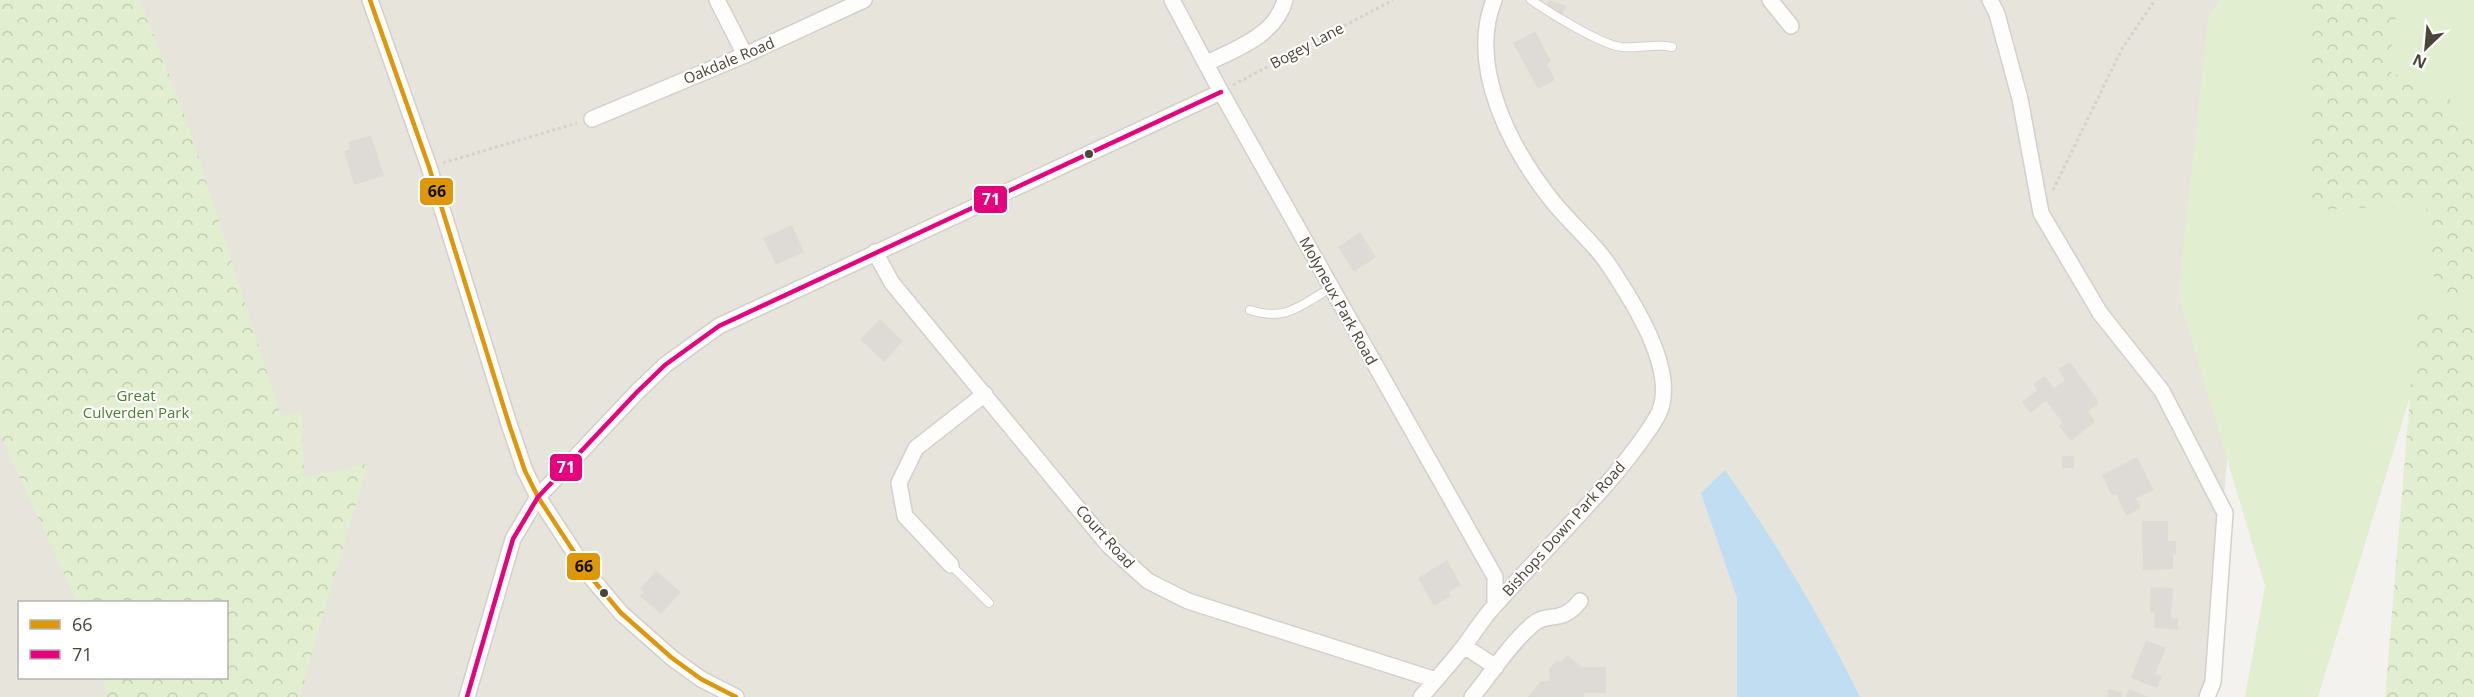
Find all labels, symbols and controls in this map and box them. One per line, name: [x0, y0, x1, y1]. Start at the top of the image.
street label: Bogey Lane: [1266, 17, 1347, 73]
north arrow: [2396, 18, 2456, 78]
street label: Oakdale Road: [680, 32, 777, 88]
text: N: [2409, 49, 2430, 74]
unlabelled marker: [1083, 148, 1095, 160]
line badge: 66: [419, 177, 454, 206]
text: 66: [428, 180, 446, 202]
line badge: 71: [973, 185, 1008, 214]
text: 71: [982, 188, 1000, 210]
street label: Molyneux Park Road: [1295, 233, 1382, 368]
park label: Great Culverden Park: [83, 385, 189, 422]
line badge: 71: [549, 453, 583, 482]
text: 71: [557, 456, 575, 478]
street label: Bishops Down Park Road: [1497, 457, 1629, 600]
street label: Court Road: [1072, 500, 1140, 572]
line badge: 66: [566, 552, 601, 581]
text: 66: [575, 555, 593, 577]
unlabelled marker: [598, 587, 610, 599]
legend: [18, 601, 228, 679]
text: 66: [72, 612, 93, 636]
text: 71: [72, 642, 93, 666]

